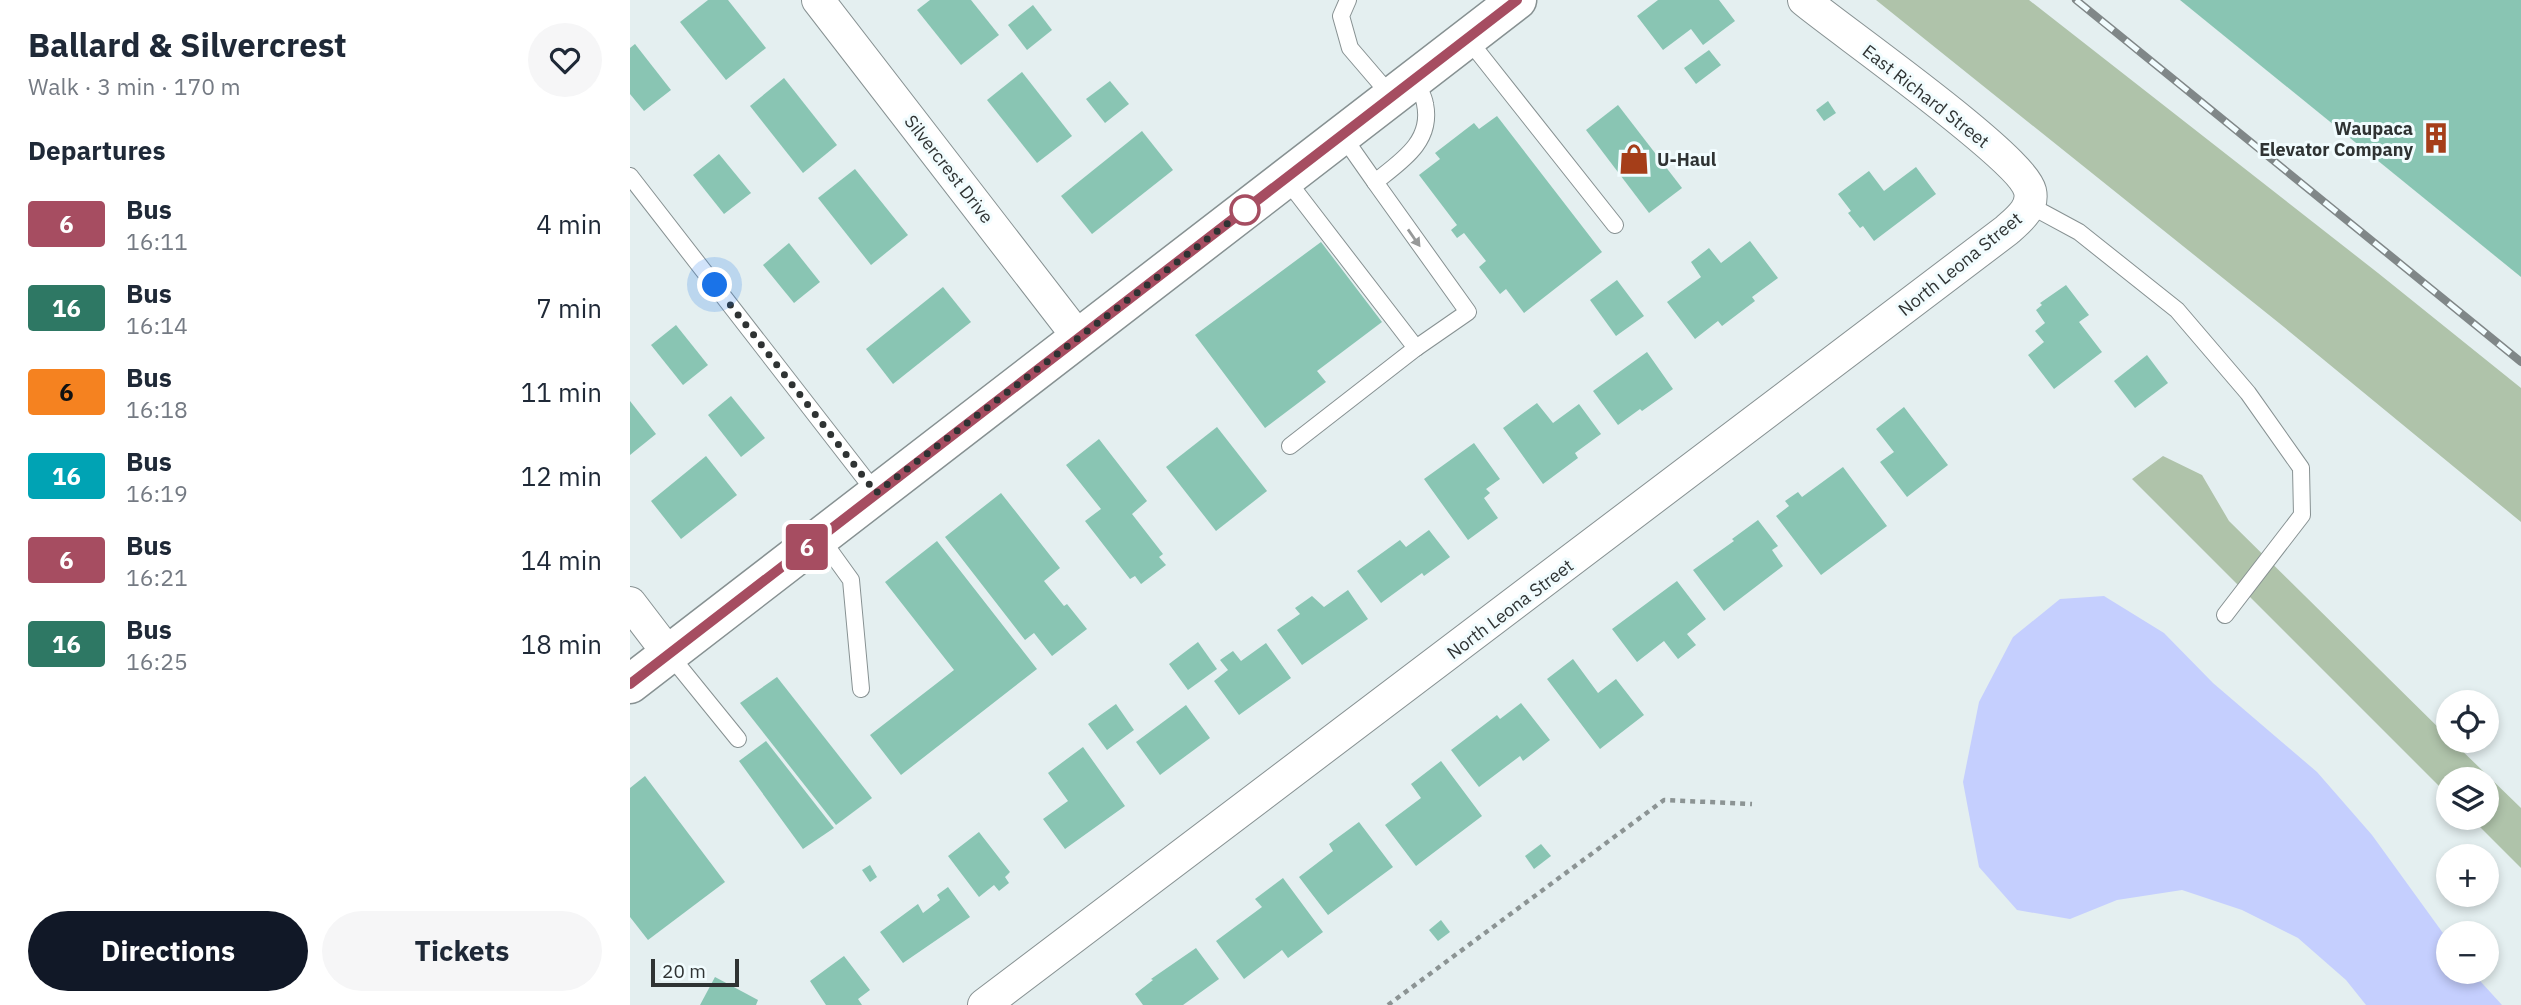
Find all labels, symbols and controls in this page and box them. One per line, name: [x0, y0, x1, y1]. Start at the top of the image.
text: Ballard & Silvercrest: [28, 23, 347, 66]
button: heart: [528, 23, 602, 97]
street label: East Richard Street: [1858, 39, 1994, 153]
text: Walk · 3 min · 170 m: [28, 71, 241, 101]
street label: Silvercrest Drive: [900, 110, 999, 228]
place label: Waupaca Elevator Company: [2259, 117, 2413, 161]
building icon: Waupaca Elevator Company: [2419, 121, 2453, 155]
text: Departures: [28, 133, 166, 167]
shop icon: U-Haul: [1617, 142, 1651, 176]
place label: U-Haul: [1657, 148, 1717, 171]
text: Bus: [126, 192, 172, 226]
unlabelled marker: [1230, 195, 1260, 225]
text: 4 min: [536, 207, 602, 241]
street label: North Leona Street: [1893, 207, 2027, 321]
text: 6: [59, 208, 74, 240]
text: 16:11: [126, 226, 188, 256]
one-way arrow: [1407, 229, 1421, 247]
your location: [697, 267, 732, 302]
text: Bus: [126, 276, 172, 310]
text: 7 min: [536, 291, 602, 325]
text: 16: [52, 292, 81, 324]
text: 16:14: [126, 310, 188, 340]
text: Bus: [126, 360, 172, 394]
text: 11 min: [521, 375, 602, 409]
text: 6: [59, 376, 74, 408]
text: 16:18: [126, 394, 188, 424]
text: Bus: [126, 444, 172, 478]
text: 12 min: [521, 459, 602, 493]
text: 16: [52, 460, 81, 492]
text: 16:19: [126, 478, 188, 508]
line badge: 6: [784, 524, 830, 570]
text: Bus: [126, 528, 172, 562]
text: 6: [800, 531, 814, 563]
text: 14 min: [521, 543, 602, 577]
text: 6: [59, 544, 74, 576]
street label: North Leona Street: [1442, 554, 1578, 664]
text: 16:21: [126, 562, 188, 592]
text: Bus: [126, 612, 172, 646]
text: 18 min: [521, 627, 602, 661]
text: 16: [52, 628, 81, 660]
text: 16:25: [126, 646, 188, 676]
map controls: [2436, 690, 2499, 984]
button: locate: [2436, 690, 2499, 753]
button: layers: [2436, 767, 2499, 830]
button: +: [2436, 844, 2499, 907]
button: Directions: [28, 911, 308, 991]
button: Tickets: [322, 911, 602, 991]
button: −: [2436, 921, 2499, 984]
scale bar: [651, 956, 738, 988]
text: 20 m: [662, 959, 706, 983]

